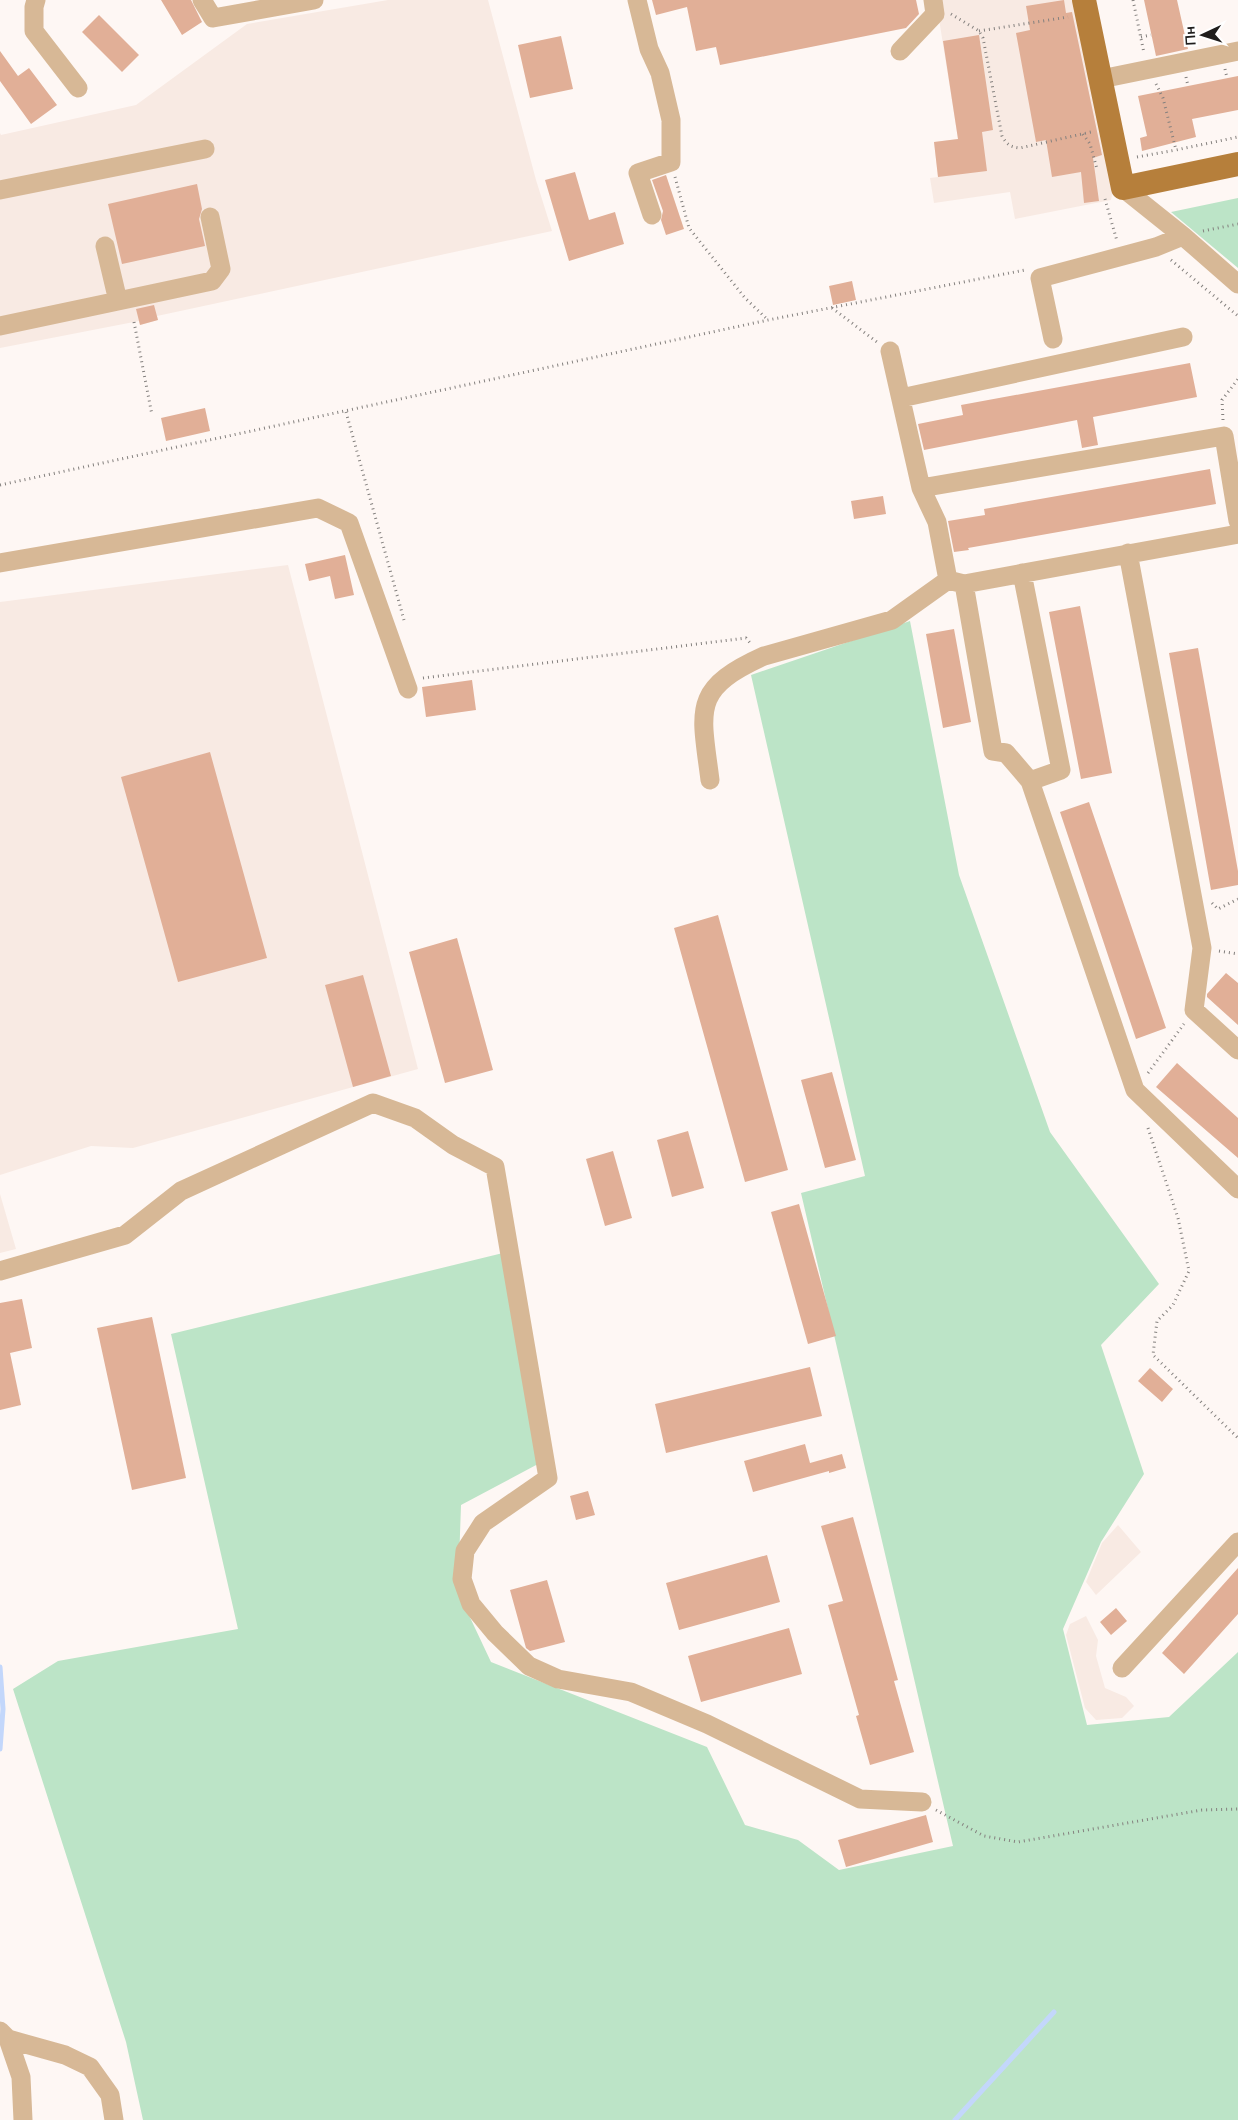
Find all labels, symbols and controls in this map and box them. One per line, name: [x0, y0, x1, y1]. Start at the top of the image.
north arrow: [1178, 10, 1228, 60]
text: Пн: [1180, 26, 1200, 46]

